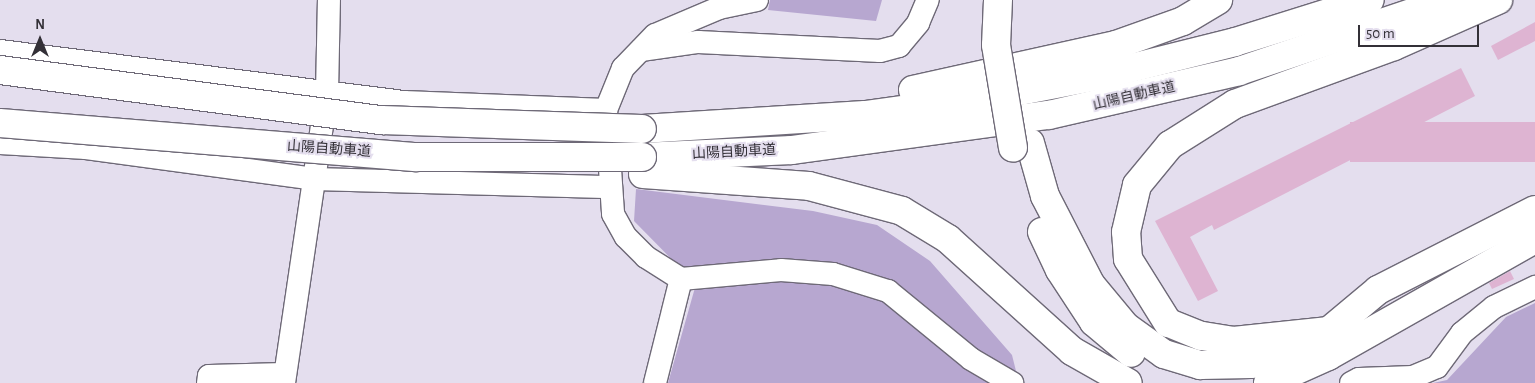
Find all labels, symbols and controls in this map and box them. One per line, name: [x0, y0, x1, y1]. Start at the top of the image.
north arrow: [15, 15, 65, 65]
scale bar: [1360, 15, 1481, 47]
text: N: [35, 18, 45, 32]
text: 50 m: [1366, 26, 1395, 41]
street label: 山陽自動車道: [1091, 78, 1177, 114]
street label: 山陽自動車道: [287, 138, 371, 160]
street label: 山陽自動車道: [692, 141, 776, 163]

